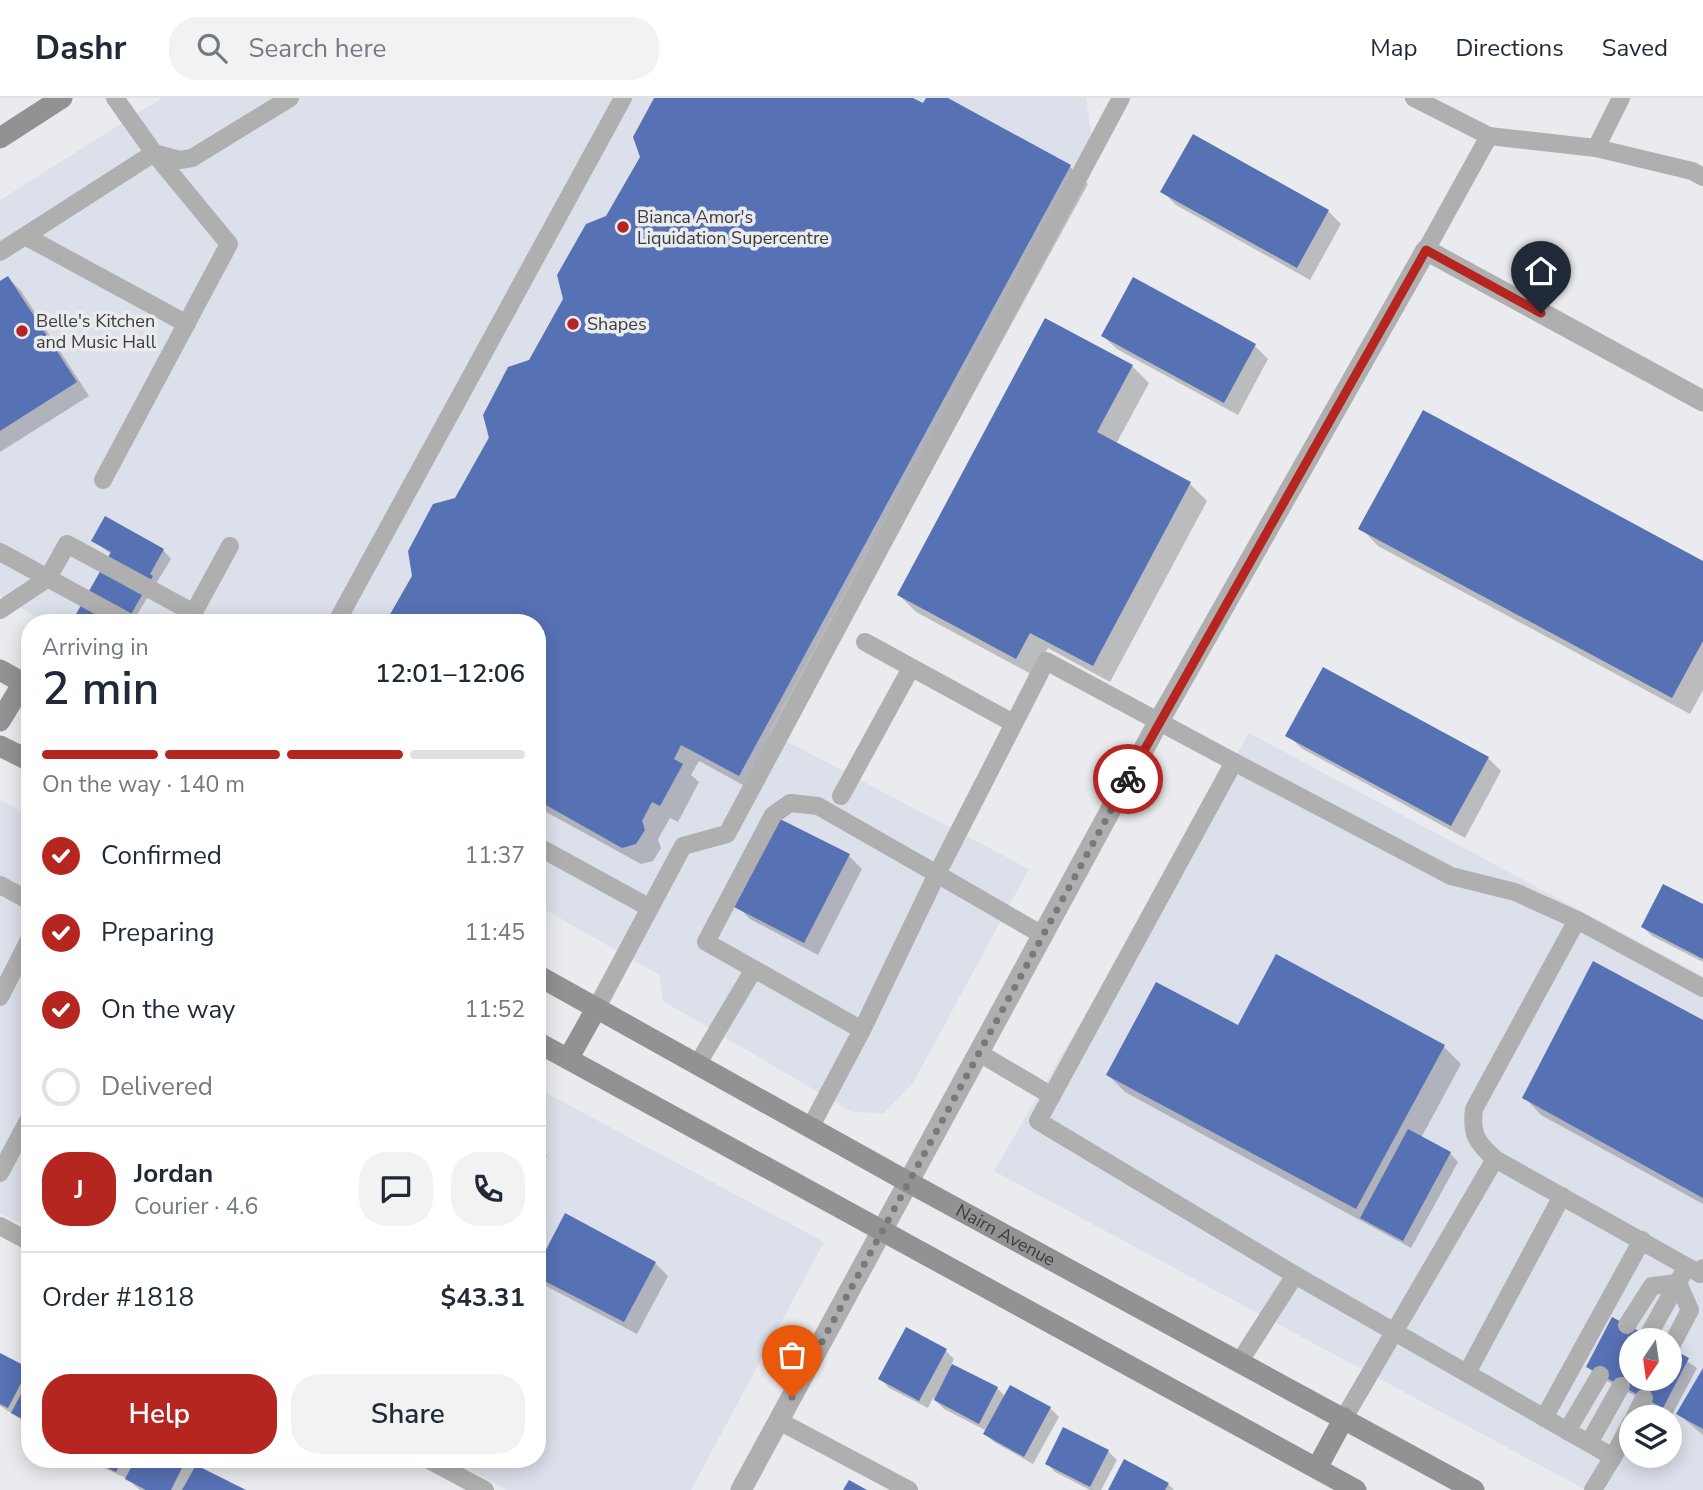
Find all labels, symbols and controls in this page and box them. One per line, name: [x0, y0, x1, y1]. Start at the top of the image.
search box: [169, 17, 659, 80]
text: Dashr: [35, 26, 127, 71]
icon: search: [193, 29, 231, 67]
text: Search here: [249, 31, 386, 66]
text: Map: [1370, 32, 1417, 64]
text: Directions: [1455, 32, 1564, 64]
text: Saved: [1602, 32, 1668, 64]
place label: Bianca Amor's Liquidation Supercentre: [637, 205, 829, 250]
marker: Bianca Amor's Liquidation Supercentre: [615, 219, 631, 235]
pin: [1511, 241, 1571, 313]
icon: home: [1522, 252, 1560, 290]
place label: Belle's Kitchen and Music Hall: [36, 309, 157, 354]
place label: Shapes: [587, 312, 647, 336]
marker: Shapes: [565, 316, 581, 332]
marker: Belle's Kitchen and Music Hall: [14, 323, 30, 339]
text: Arriving in: [42, 632, 149, 663]
text: 12:01–12:06: [375, 656, 525, 691]
text: 2 min: [42, 657, 159, 720]
courier: [1093, 744, 1163, 814]
icon: bike: [1109, 760, 1147, 798]
text: On the way · 140 m: [42, 769, 245, 800]
icon: check: [42, 837, 80, 875]
text: Confirmed: [101, 838, 222, 873]
text: 11:37: [465, 840, 525, 871]
icon: check: [42, 914, 80, 952]
text: Preparing: [101, 915, 214, 950]
text: 11:45: [465, 917, 525, 948]
icon: check: [42, 991, 80, 1029]
text: On the way: [101, 992, 235, 1027]
text: 11:52: [465, 994, 525, 1025]
text: Delivered: [101, 1069, 213, 1104]
button: chat: [359, 1152, 433, 1226]
button: phone: [451, 1152, 525, 1226]
text: Jordan: [134, 1156, 213, 1191]
text: J: [74, 1172, 84, 1207]
text: Courier · 4.6: [134, 1191, 258, 1222]
street label: Nairn Avenue: [952, 1198, 1060, 1272]
text: Order #1818: [42, 1280, 194, 1315]
text: $43.31: [441, 1280, 525, 1315]
pin: [762, 1325, 822, 1397]
north arrow: [1619, 1328, 1682, 1391]
map controls: [1619, 1328, 1682, 1468]
icon: bag: [773, 1336, 811, 1374]
button: Help: [42, 1374, 277, 1454]
button: Share: [291, 1374, 525, 1454]
button: layers: [1619, 1405, 1682, 1468]

